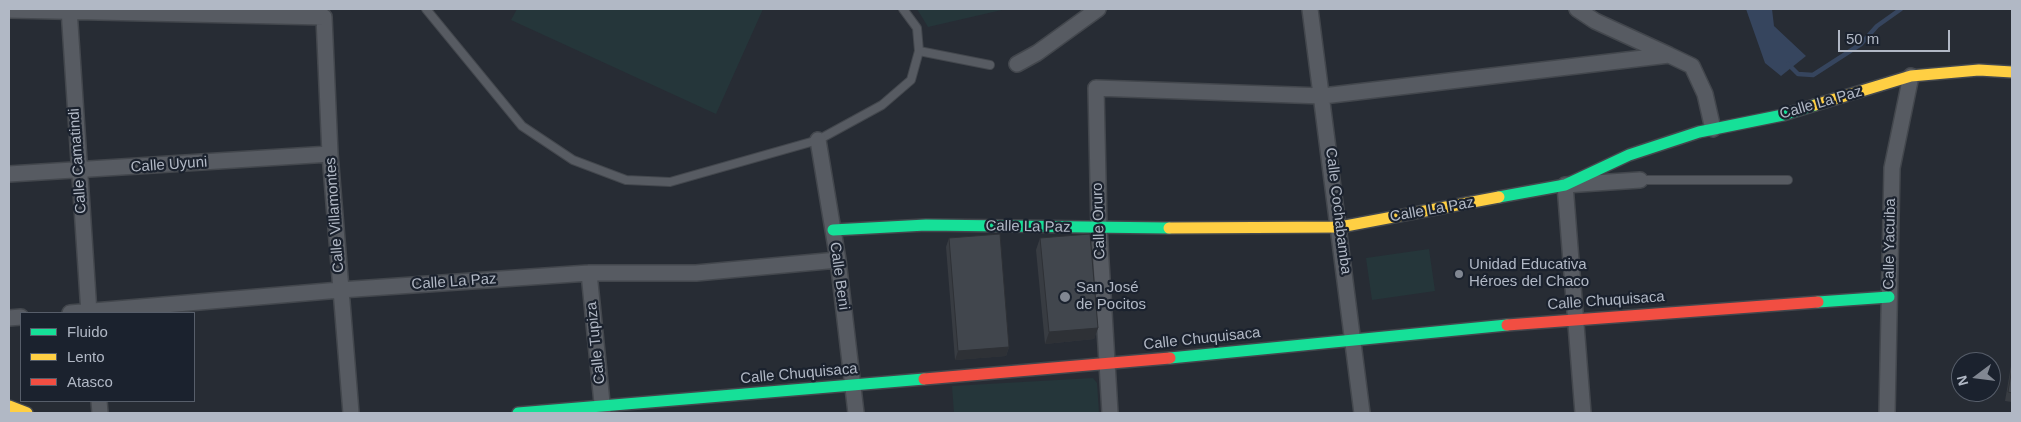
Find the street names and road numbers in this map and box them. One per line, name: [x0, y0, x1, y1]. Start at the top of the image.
street label: Calle La Paz: [1778, 83, 1864, 123]
street label: Calle Camatindi: [65, 108, 91, 214]
street label: Calle Cochabamba: [1321, 147, 1355, 275]
street label: Calle Uyuni: [130, 153, 208, 177]
street label: Calle Villamontes: [322, 157, 348, 273]
street label: Calle Oruro: [1089, 182, 1109, 260]
street label: Calle La Paz: [1389, 194, 1475, 226]
street label: Calle Yacuiba: [1880, 198, 1900, 290]
street label: Calle La Paz: [985, 217, 1071, 237]
street label: Calle Beni: [825, 241, 853, 311]
street label: Calle La Paz: [411, 270, 497, 294]
street label: Calle Chuquisaca: [1547, 288, 1665, 314]
street label: Calle Tupiza: [583, 301, 609, 385]
street label: Calle Chuquisaca: [1143, 324, 1261, 354]
street label: Calle Chuquisaca: [740, 360, 858, 388]

